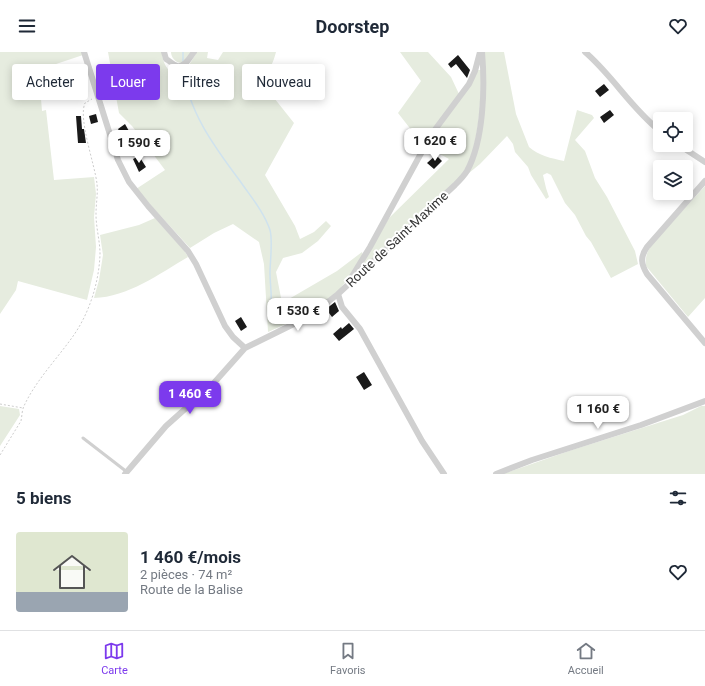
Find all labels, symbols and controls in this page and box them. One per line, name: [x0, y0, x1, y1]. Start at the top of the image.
icon: menu: [16, 15, 38, 37]
icon: heart: [667, 15, 689, 37]
text: Doorstep: [316, 16, 389, 37]
chip: Acheter: [12, 64, 88, 100]
chip: Louer: [96, 64, 160, 100]
chip: Filtres: [168, 64, 234, 100]
chip: Nouveau: [242, 64, 325, 100]
map controls: [653, 112, 693, 200]
button: locate: [653, 112, 693, 152]
pin: 1 620 €: [398, 128, 472, 162]
pin: 1 590 €: [102, 130, 176, 164]
text: 1 620 €: [413, 133, 457, 148]
text: 1 590 €: [117, 135, 161, 150]
button: layers: [653, 160, 693, 200]
street label: Route de Saint-Maxime: [343, 188, 451, 290]
pin: 1 530 €: [261, 298, 335, 332]
text: 1 530 €: [276, 303, 320, 318]
pin: 1 460 €: [153, 381, 227, 415]
text: 1 460 €: [168, 386, 212, 401]
pin: 1 160 €: [561, 396, 635, 430]
text: 1 160 €: [576, 401, 620, 416]
icon: filters: [667, 487, 689, 509]
text: 5 biens: [16, 488, 71, 508]
text: 1 460 €/mois: [140, 547, 241, 567]
icon: home: [48, 548, 96, 596]
icon: heart: [667, 561, 689, 583]
text: 2 pièces · 74 m²: [140, 567, 232, 582]
text: Route de la Balise: [140, 582, 243, 597]
tab: Carte: [101, 640, 128, 677]
tab: Favoris: [330, 640, 366, 677]
tab: Accueil: [568, 640, 604, 677]

